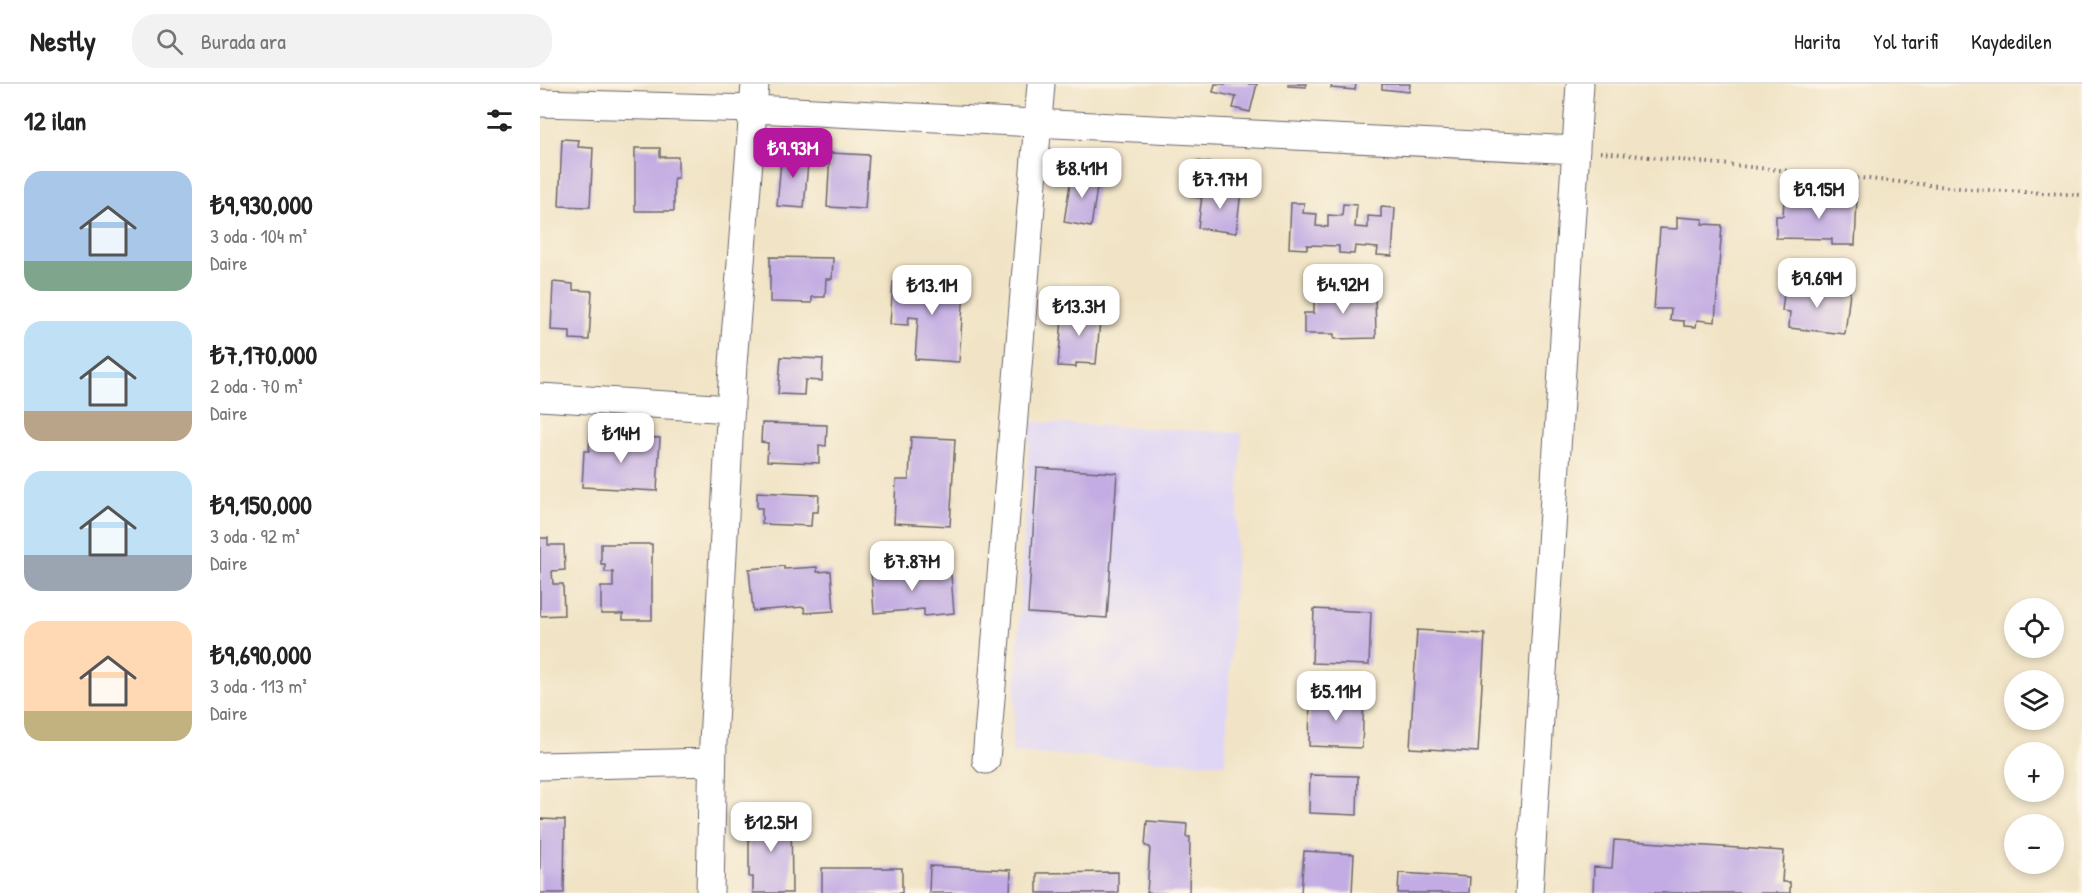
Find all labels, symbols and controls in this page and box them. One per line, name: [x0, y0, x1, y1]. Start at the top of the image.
search box: [132, 14, 552, 68]
text: Nestly: [30, 22, 96, 60]
icon: search: [153, 25, 186, 58]
text: Burada ara: [201, 26, 286, 56]
text: Harita: [1794, 27, 1840, 56]
text: Yol tarifi: [1873, 27, 1938, 56]
text: Kaydedilen: [1971, 27, 2052, 56]
text: 12 ilan: [24, 103, 86, 138]
icon: filters: [483, 104, 516, 137]
pin: ₺9.93M: [744, 128, 842, 179]
text: ₺9.93M: [767, 134, 819, 161]
pin: ₺8.41M: [1033, 148, 1131, 199]
text: ₺8.41M: [1056, 154, 1108, 181]
pin: ₺7.17M: [1171, 159, 1269, 210]
text: ₺7.17M: [1193, 165, 1247, 192]
pin: ₺9.15M: [1770, 169, 1868, 220]
text: ₺9.15M: [1794, 175, 1844, 202]
text: ₺9,930,000: [210, 187, 313, 222]
icon: home: [72, 195, 144, 267]
text: 3 oda · 104 m²: [210, 222, 307, 249]
text: Daire: [210, 249, 247, 276]
pin: ₺9.69M: [1768, 258, 1866, 309]
pin: ₺4.92M: [1294, 264, 1392, 315]
text: ₺9.69M: [1792, 264, 1842, 291]
pin: ₺13.1M: [883, 265, 981, 316]
text: ₺4.92M: [1317, 270, 1369, 297]
text: ₺13.1M: [906, 271, 958, 298]
pin: ₺13.3M: [1030, 286, 1128, 337]
text: ₺13.3M: [1053, 292, 1105, 319]
text: ₺7,170,000: [210, 337, 317, 372]
icon: home: [72, 345, 144, 417]
text: 2 oda · 70 m²: [210, 372, 303, 399]
text: Daire: [210, 399, 247, 426]
pin: ₺14M: [585, 413, 657, 464]
text: ₺14M: [602, 419, 640, 446]
text: ₺9,150,000: [210, 487, 312, 522]
icon: home: [72, 495, 144, 567]
text: 3 oda · 92 m²: [210, 522, 300, 549]
pin: ₺7.87M: [863, 541, 961, 592]
text: ₺7.87M: [884, 547, 940, 574]
text: Daire: [210, 549, 247, 576]
map controls: [2004, 598, 2064, 874]
button: locate: [2004, 598, 2064, 658]
text: ₺9,690,000: [210, 637, 311, 672]
icon: home: [72, 645, 144, 717]
button: layers: [2004, 670, 2064, 730]
pin: ₺5.11M: [1287, 671, 1385, 722]
text: 3 oda · 113 m²: [210, 672, 307, 699]
text: ₺5.11M: [1311, 677, 1361, 704]
text: Daire: [210, 699, 247, 726]
button: +: [2004, 742, 2064, 802]
pin: ₺12.5M: [722, 802, 820, 853]
text: ₺12.5M: [745, 808, 797, 835]
button: −: [2004, 814, 2064, 874]

